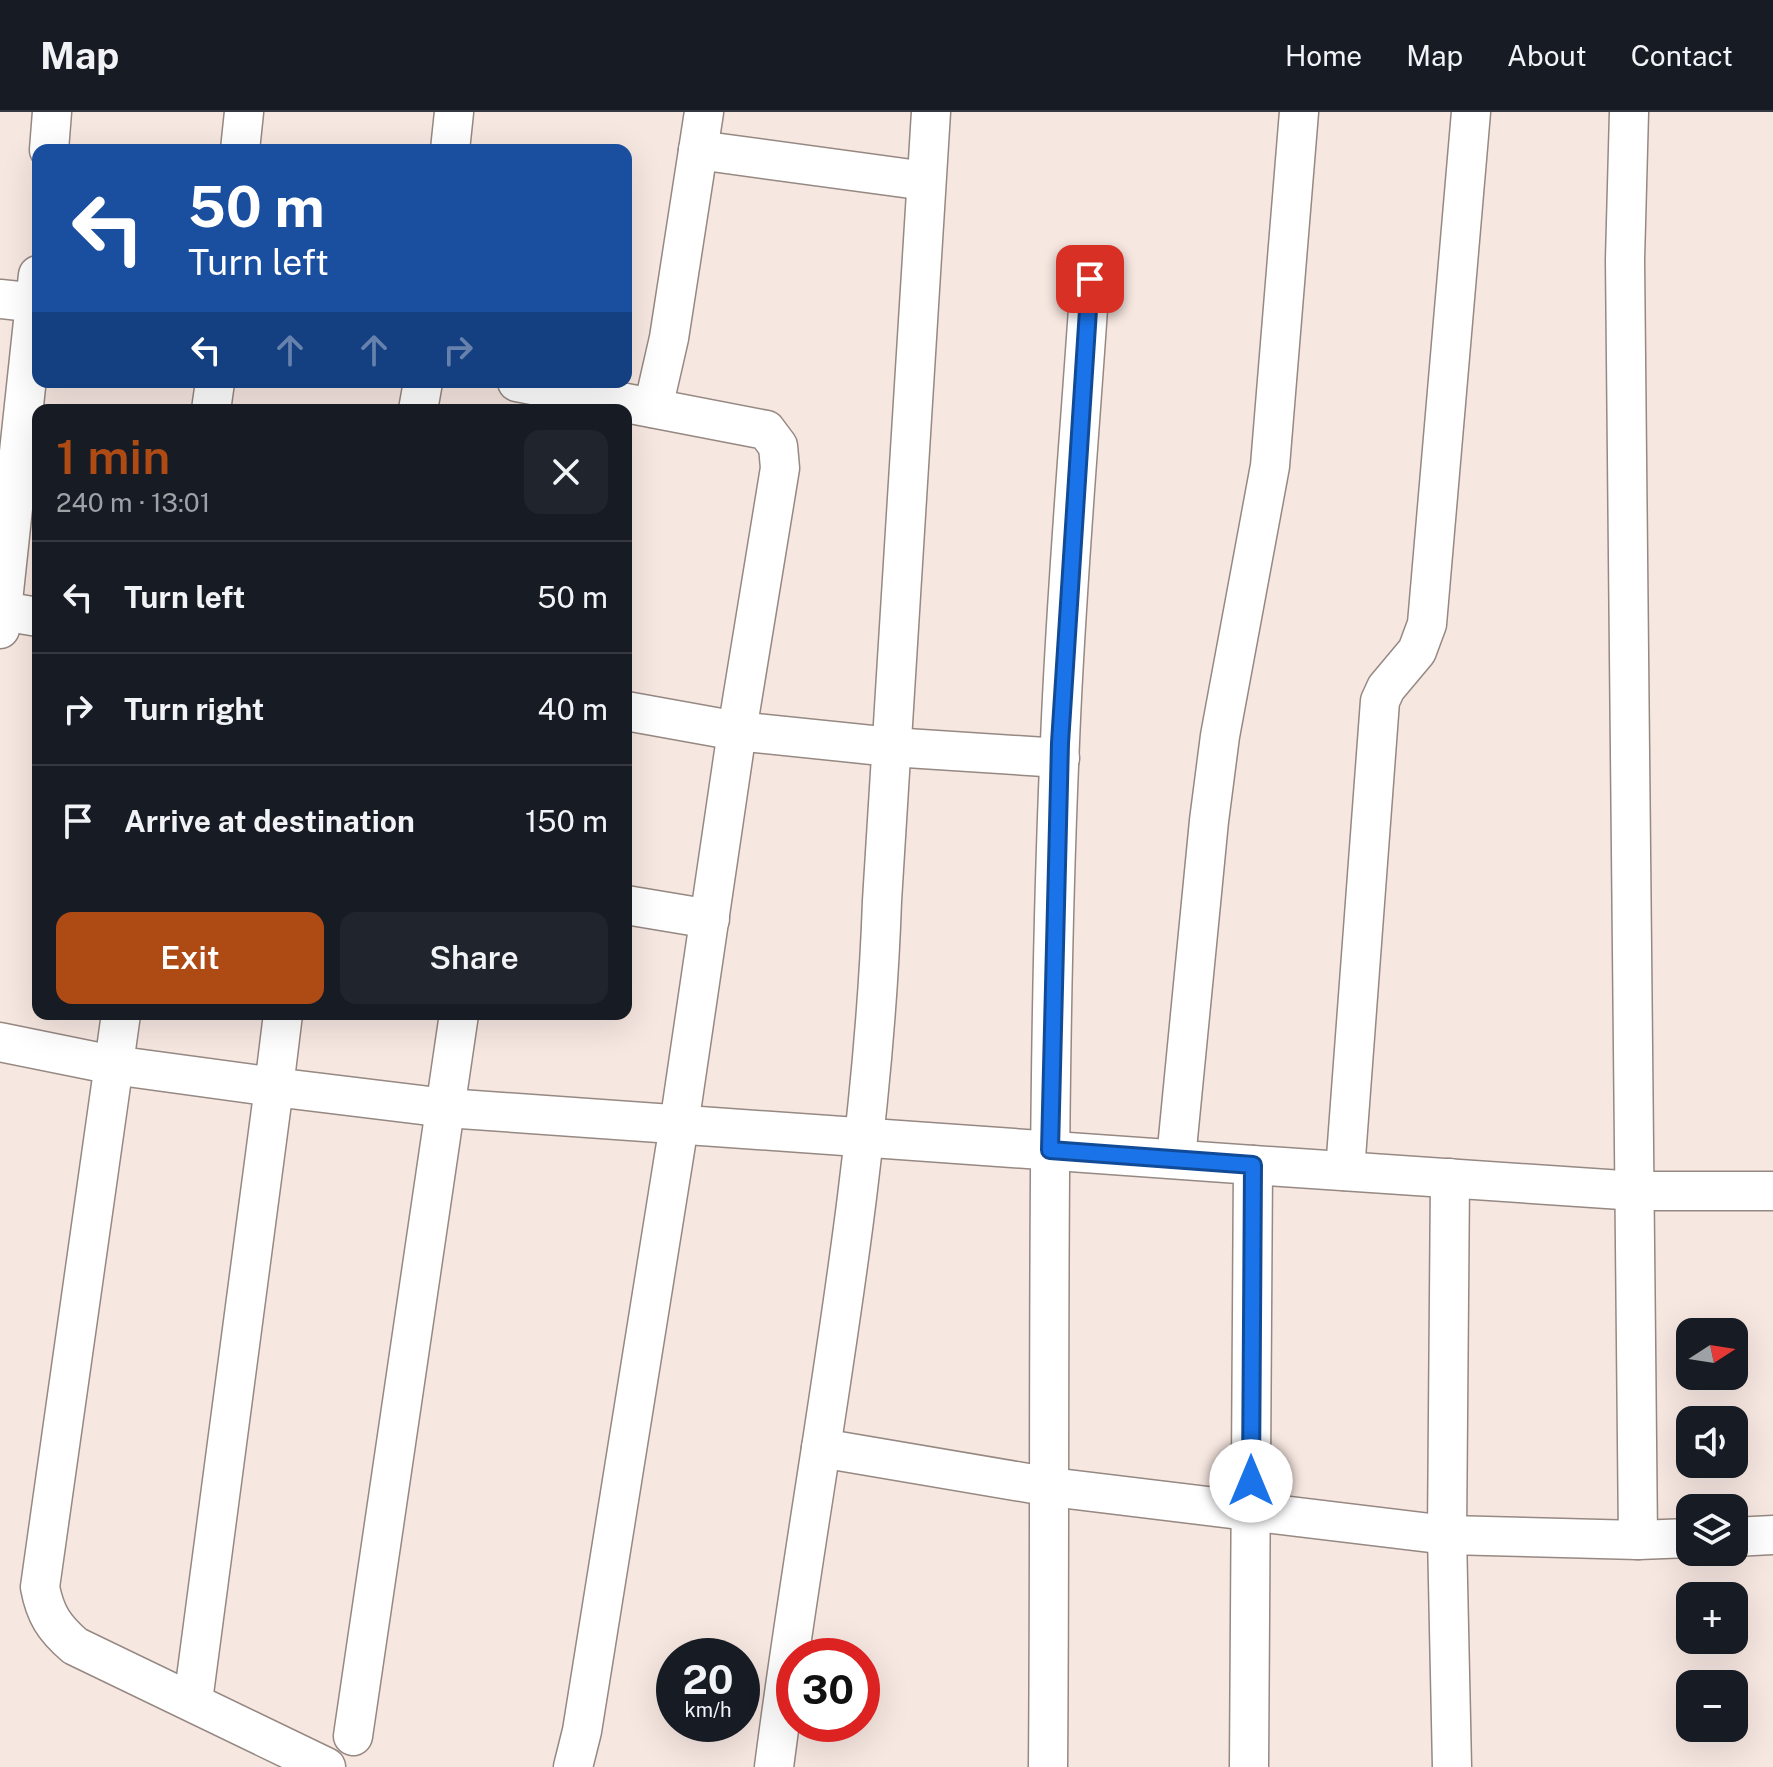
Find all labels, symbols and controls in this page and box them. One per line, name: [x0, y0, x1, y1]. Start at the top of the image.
text: Map: [40, 33, 119, 78]
text: Home: [1285, 39, 1362, 72]
text: Map: [1406, 39, 1463, 72]
text: About: [1507, 39, 1587, 72]
text: Contact: [1631, 39, 1733, 72]
text: 50 m: [188, 174, 325, 240]
icon: left: [56, 176, 160, 280]
text: Turn left: [188, 241, 329, 283]
pin: [1056, 245, 1124, 313]
icon: arrive: [1068, 257, 1112, 301]
icon: left: [184, 328, 228, 372]
icon: ahead: [268, 328, 312, 372]
icon: ahead: [352, 328, 396, 372]
icon: right: [436, 328, 480, 372]
text: 1 min: [56, 428, 170, 485]
button: close: [524, 430, 608, 514]
text: 240 m · 13:01: [56, 487, 210, 518]
icon: left: [56, 575, 100, 619]
text: Turn left: [124, 579, 245, 615]
text: 50 m: [537, 579, 608, 615]
icon: right: [56, 687, 100, 731]
text: Turn right: [124, 691, 264, 727]
text: 40 m: [538, 691, 608, 727]
icon: arrive: [56, 799, 100, 843]
text: Arrive at destination: [124, 803, 415, 839]
text: 150 m: [525, 803, 608, 839]
button: Exit: [56, 912, 324, 1004]
button: Share: [340, 912, 608, 1004]
north arrow: [1676, 1318, 1748, 1390]
map controls: [1676, 1318, 1748, 1742]
button: sound: [1676, 1406, 1748, 1478]
position arrow: [1209, 1439, 1293, 1523]
button: layers: [1676, 1494, 1748, 1566]
button: +: [1676, 1582, 1748, 1654]
speed limit sign: 30: [776, 1638, 880, 1742]
text: 20: [682, 1656, 734, 1703]
button: −: [1676, 1670, 1748, 1742]
text: km/h: [684, 1698, 732, 1722]

